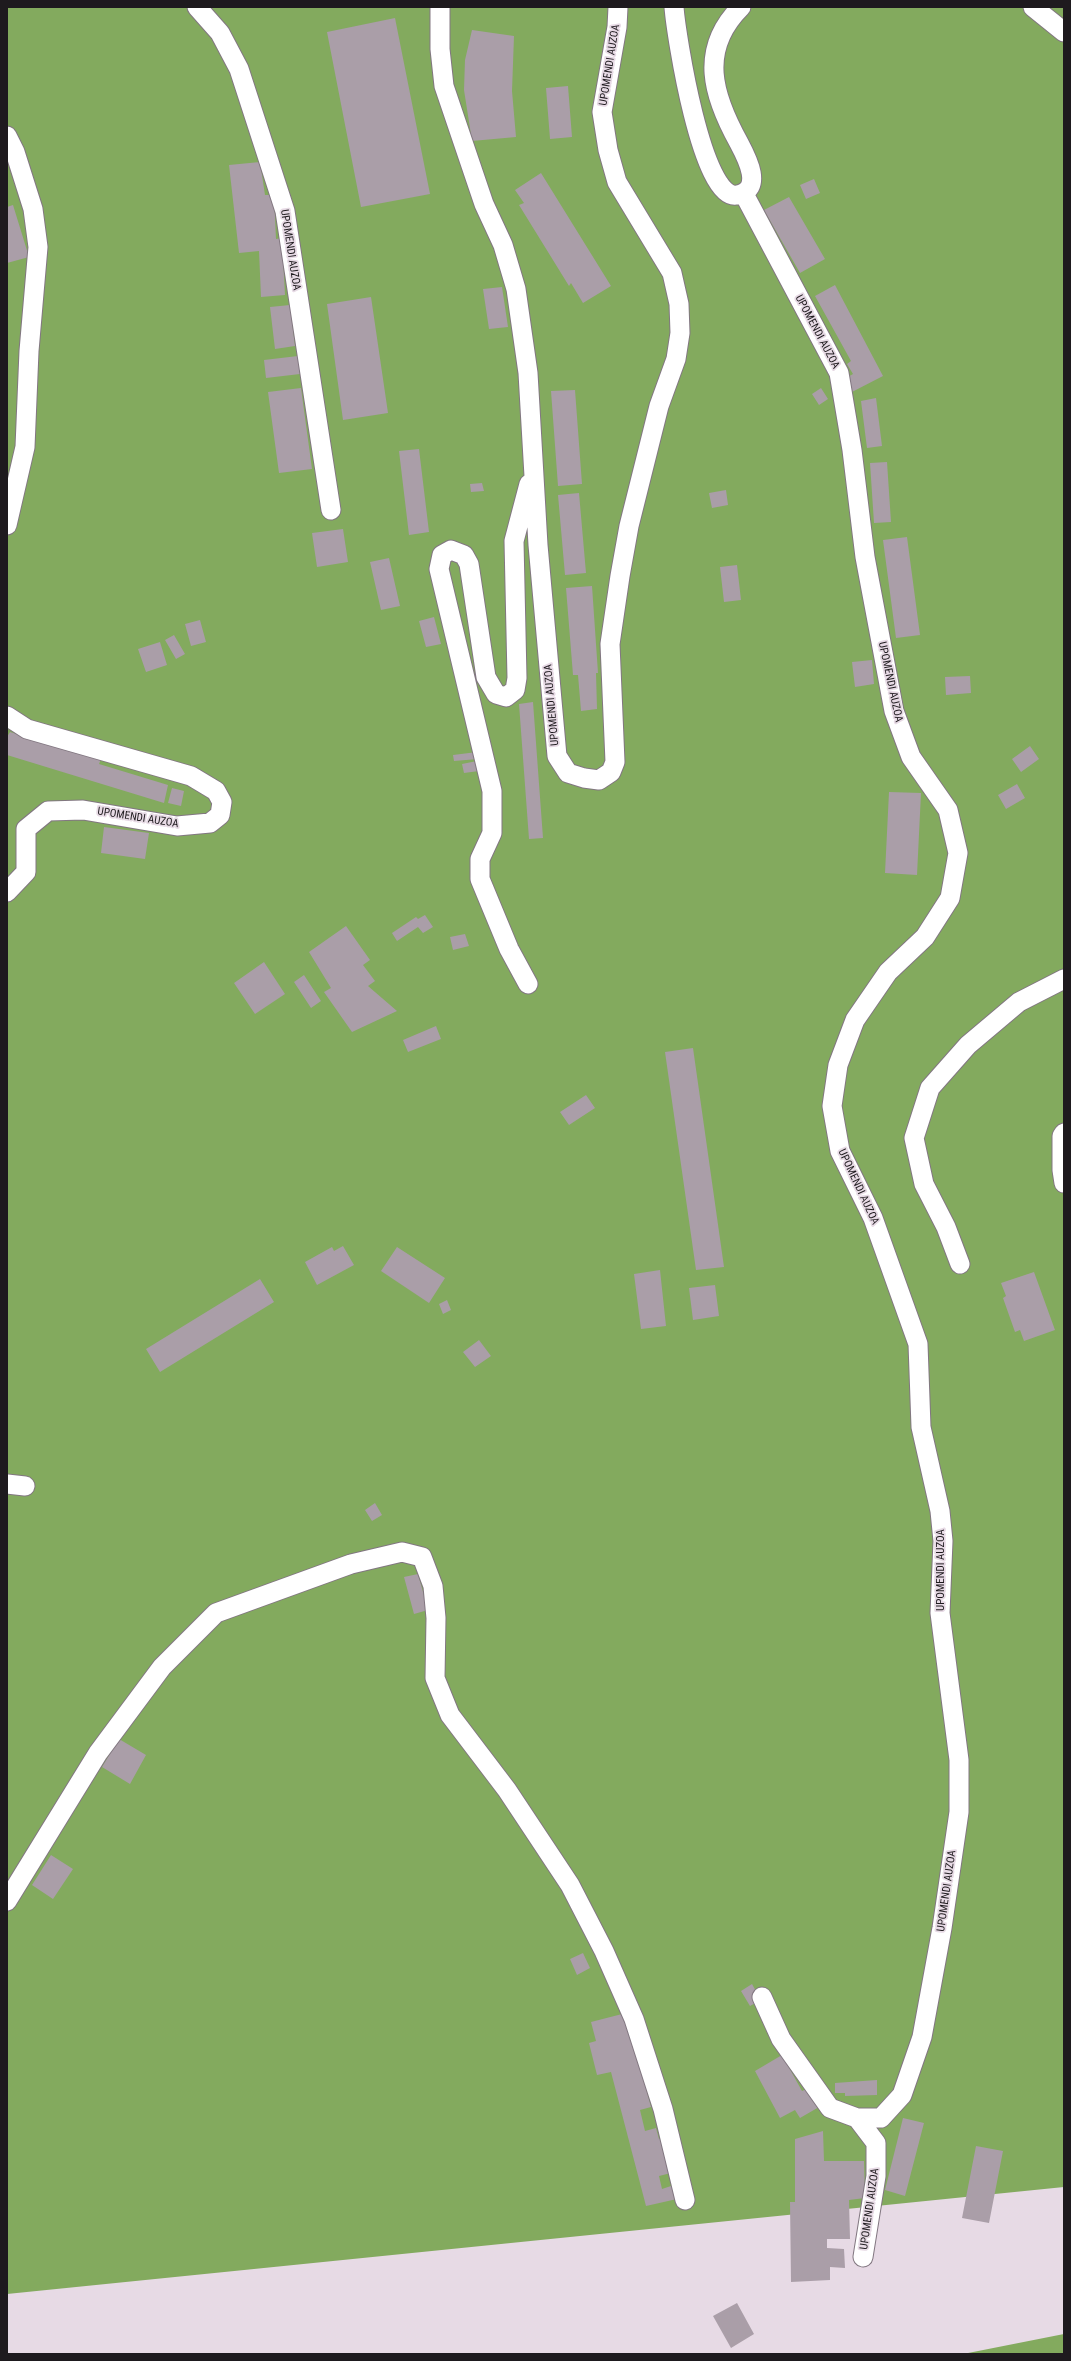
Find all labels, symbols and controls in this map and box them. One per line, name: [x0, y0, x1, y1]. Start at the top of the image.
street label: UPOMENDI AUZOA: [597, 24, 623, 106]
street label: UPOMENDI AUZOA: [277, 209, 303, 291]
street label: UPOMENDI AUZOA: [792, 293, 842, 371]
street label: UPOMENDI AUZOA: [875, 641, 905, 723]
street label: UPOMENDI AUZOA: [542, 664, 562, 746]
street label: UPOMENDI AUZOA: [97, 805, 179, 831]
street label: UPOMENDI AUZOA: [835, 1147, 881, 1227]
street label: UPOMENDI AUZOA: [934, 1529, 948, 1611]
street label: UPOMENDI AUZOA: [935, 1850, 959, 1932]
street label: UPOMENDI AUZOA: [858, 2168, 882, 2250]

